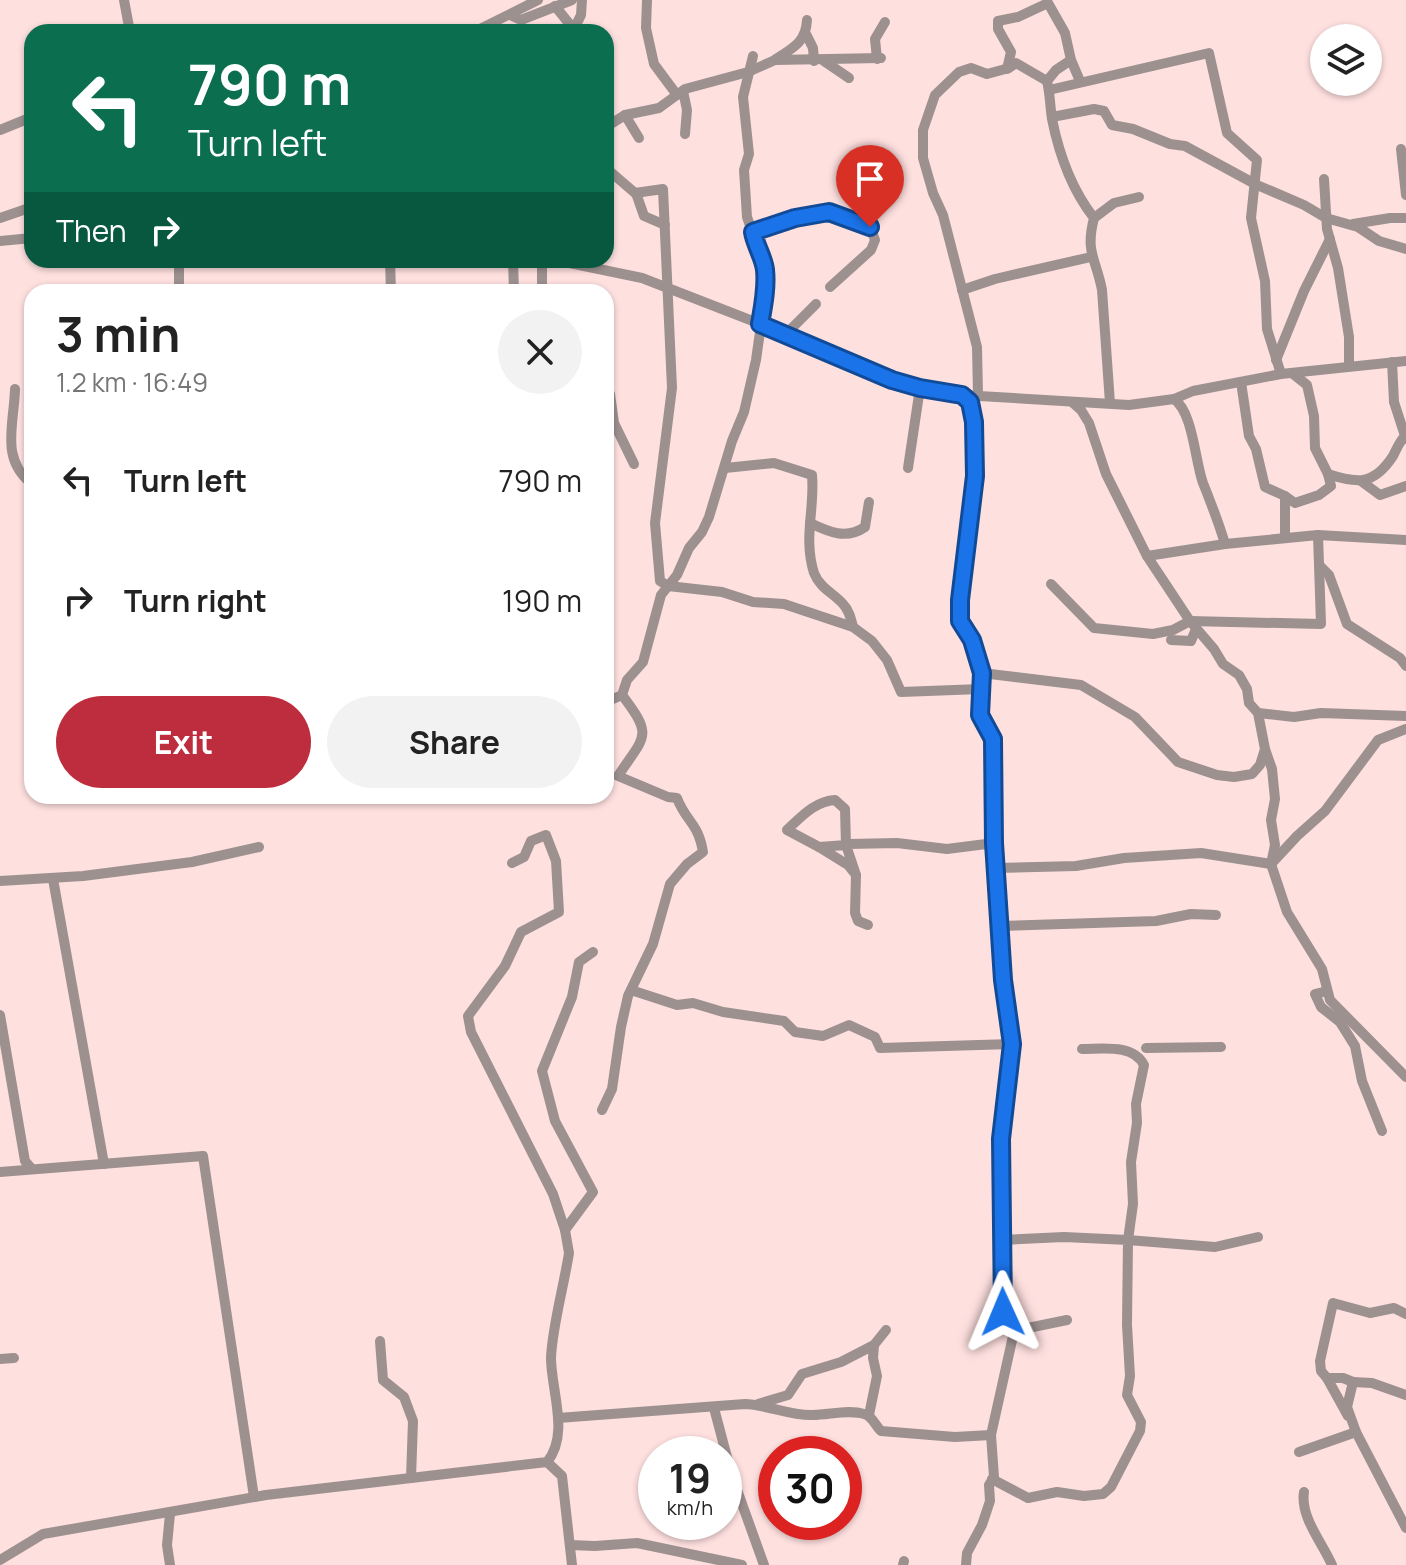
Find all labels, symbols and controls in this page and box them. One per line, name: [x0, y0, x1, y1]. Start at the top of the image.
map controls: [1310, 24, 1382, 96]
button: layers: [1310, 24, 1382, 96]
text: 790 m: [188, 45, 351, 122]
icon: left: [56, 56, 160, 160]
text: Turn left: [188, 118, 327, 167]
pin: [836, 145, 904, 227]
icon: arrive: [848, 157, 892, 201]
icon: right: [143, 208, 187, 252]
text: Then: [56, 210, 127, 251]
text: 3 min: [56, 301, 180, 366]
button: close: [498, 310, 582, 394]
text: 1.2 km · 16:49: [56, 364, 208, 400]
icon: left: [56, 458, 100, 502]
text: Turn left: [124, 460, 247, 501]
text: 790 m: [499, 460, 582, 501]
icon: right: [56, 578, 100, 622]
text: Turn right: [124, 580, 267, 621]
text: 190 m: [502, 580, 582, 621]
button: Exit: [56, 696, 311, 788]
button: Share: [327, 696, 582, 788]
position arrow: [961, 1270, 1045, 1354]
speed limit sign: 30: [758, 1436, 862, 1540]
text: 19: [669, 1450, 711, 1505]
text: km/h: [667, 1494, 713, 1521]

